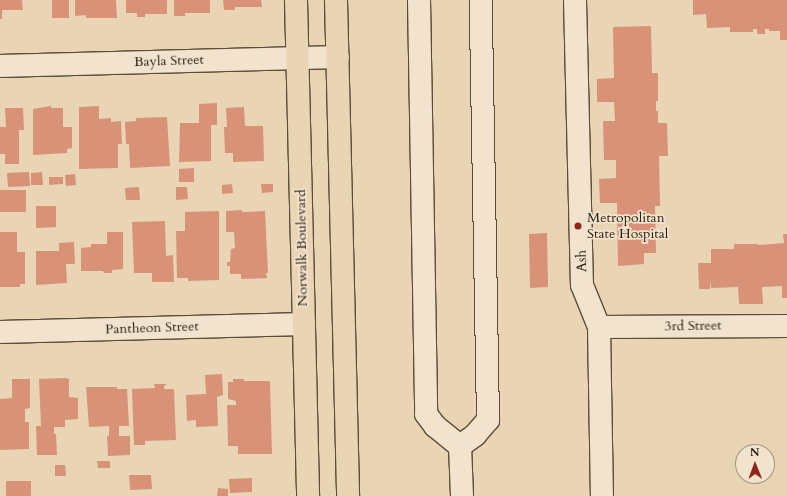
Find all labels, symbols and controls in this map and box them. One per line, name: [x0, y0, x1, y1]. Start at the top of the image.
street label: Bayla Street: [134, 51, 204, 71]
street label: Norwalk Boulevard: [293, 189, 311, 307]
place label: Metropolitan State Hospital: [587, 210, 668, 242]
marker: Metropolitan State Hospital: [572, 220, 584, 232]
street label: Ash: [573, 250, 591, 272]
street label: 3rd Street: [664, 317, 722, 335]
street label: Pantheon Street: [105, 318, 199, 338]
north arrow: [735, 444, 775, 484]
text: N: [750, 445, 760, 460]

